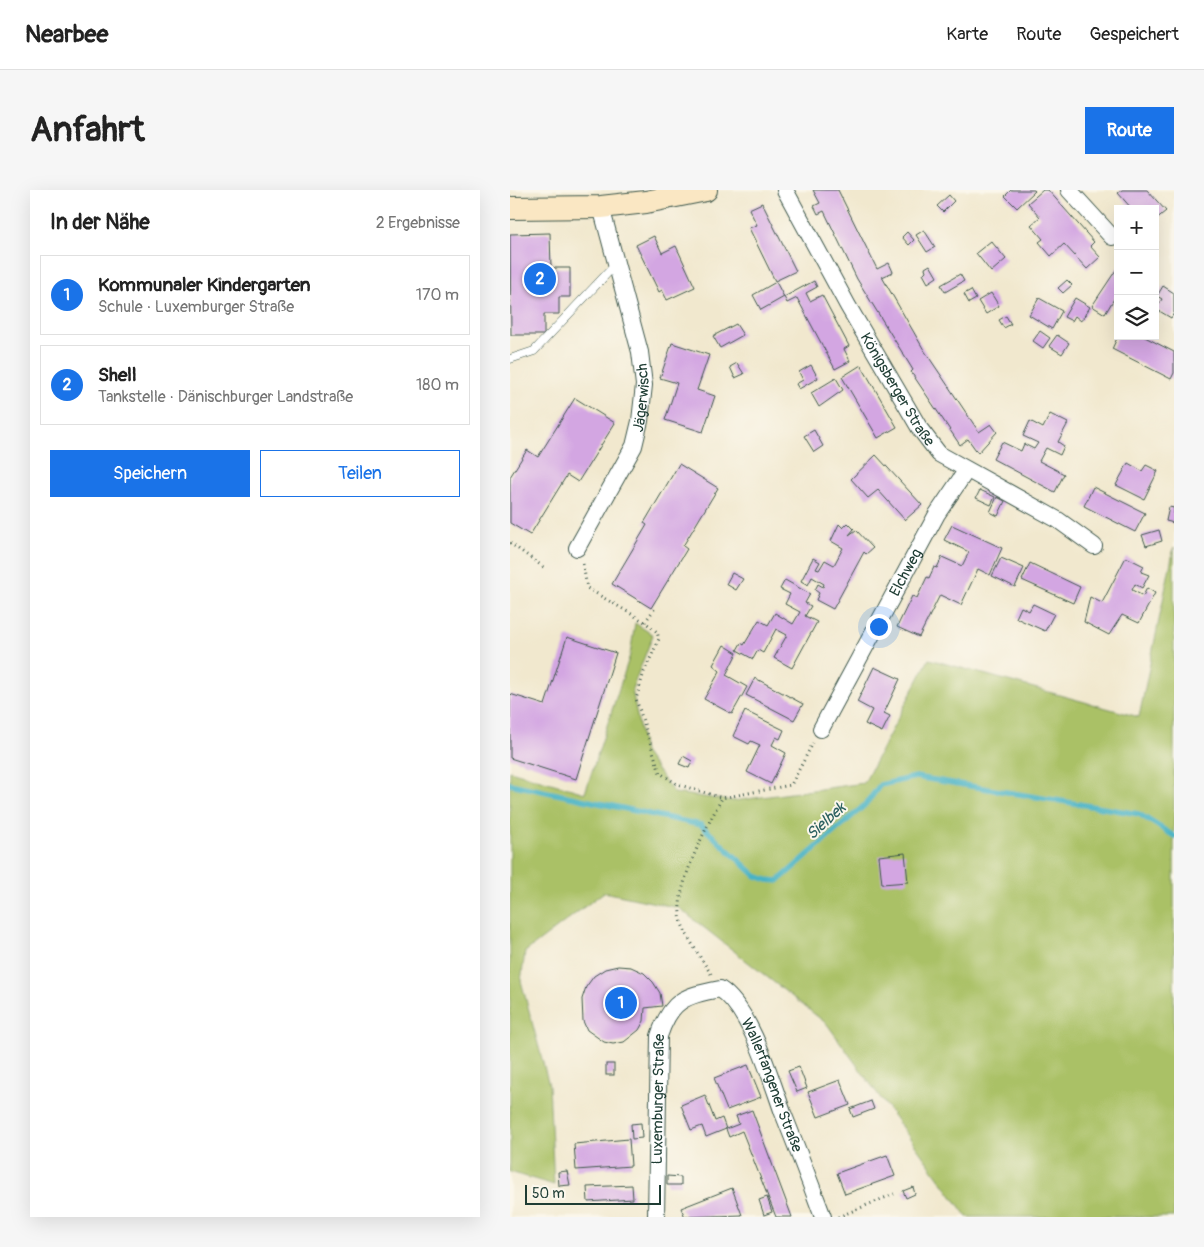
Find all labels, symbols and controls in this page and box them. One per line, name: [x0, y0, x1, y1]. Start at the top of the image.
text: Nearbee: [25, 20, 108, 49]
text: Karte: [946, 23, 988, 46]
text: Route: [1016, 23, 1061, 46]
text: Gespeichert: [1089, 23, 1179, 46]
button: Route: [1085, 107, 1174, 154]
text: Anfahrt: [30, 108, 145, 152]
map controls: [1114, 205, 1159, 340]
button: +: [1114, 205, 1159, 250]
text: In der Nähe: [50, 209, 150, 236]
text: 2 Ergebnisse: [376, 213, 460, 233]
button: −: [1114, 250, 1159, 295]
pin: 2: [524, 260, 556, 298]
text: Kommunaler Kindergarten: [98, 273, 310, 297]
text: 1: [64, 285, 70, 305]
text: 170 m: [416, 285, 459, 305]
button: layers: [1114, 295, 1159, 340]
text: Schule · Luxemburger Straße: [98, 297, 294, 317]
street label: Königsberger Straße: [856, 329, 939, 450]
street label: Jägerwisch: [628, 362, 654, 434]
text: Shell: [98, 363, 136, 387]
text: 2: [63, 375, 71, 395]
text: 180 m: [416, 375, 459, 395]
text: Tankstelle · Dänischburger Landstraße: [98, 387, 353, 407]
button: Speichern: [50, 450, 250, 497]
button: Teilen: [260, 450, 460, 497]
street label: Elchweg: [885, 545, 926, 599]
your location: [866, 614, 892, 640]
water label: Sielbek: [802, 797, 851, 844]
pin: 1: [605, 984, 637, 1022]
street label: Wallerfangener Straße: [737, 1015, 807, 1155]
street label: Luxemburger Straße: [647, 1033, 669, 1165]
scale bar: [525, 1182, 661, 1205]
text: 50 m: [532, 1185, 565, 1202]

